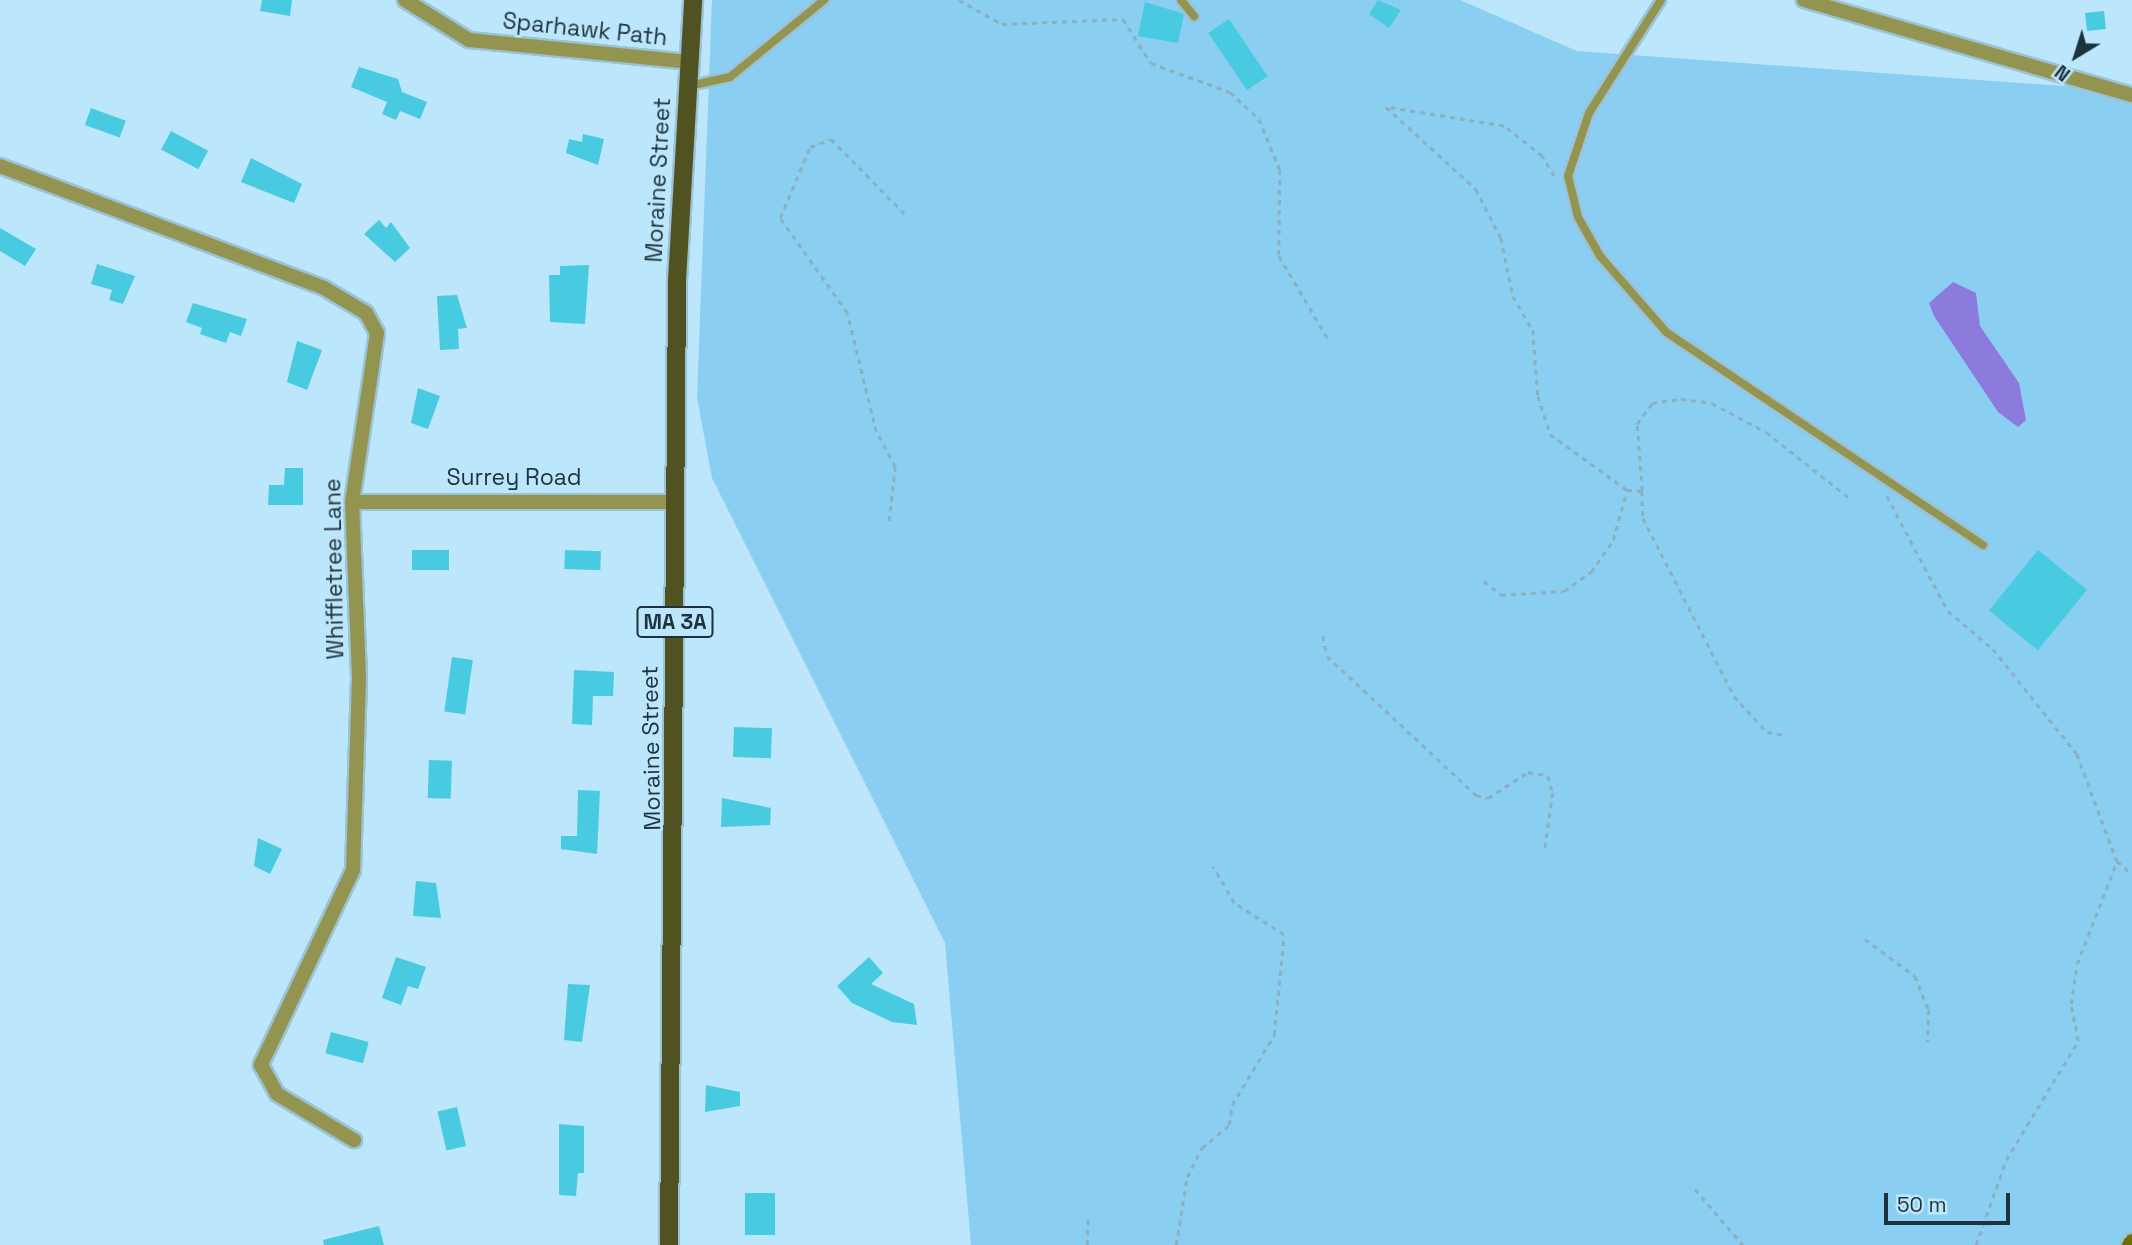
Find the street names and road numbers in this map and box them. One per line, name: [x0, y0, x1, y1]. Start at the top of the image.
street label: Sparhawk Path: [501, 7, 669, 51]
street label: Moraine Street: [640, 97, 676, 263]
street label: Surrey Road: [446, 463, 582, 491]
street label: Whiffletree Lane: [319, 478, 349, 660]
road number: MA 3A: [635, 604, 715, 640]
street label: Moraine Street: [636, 665, 666, 831]

